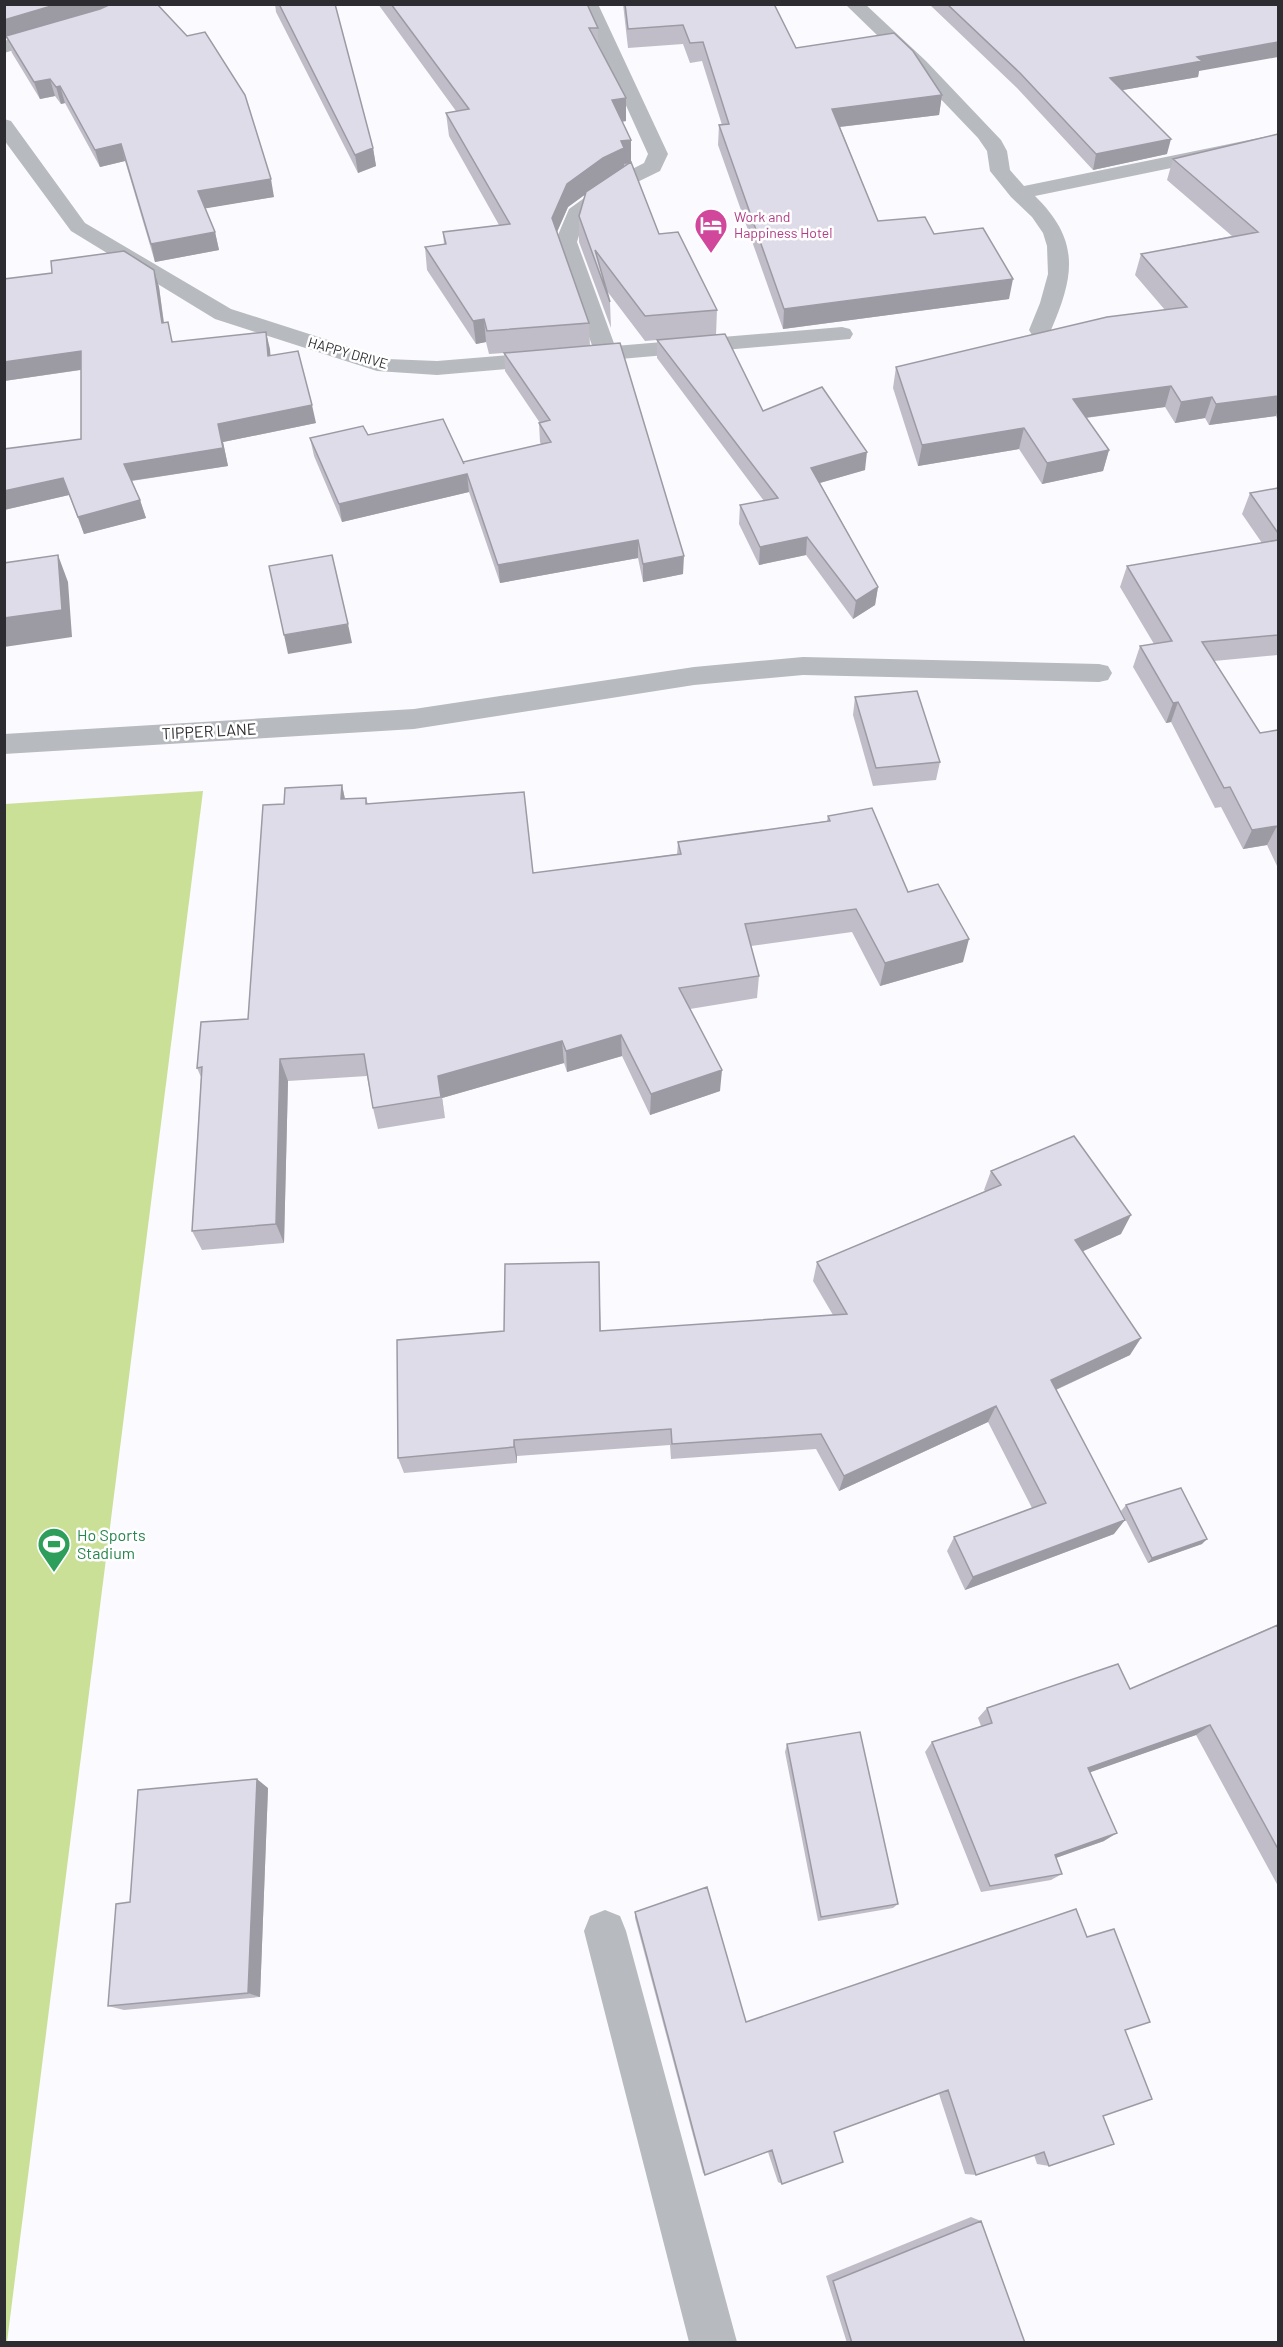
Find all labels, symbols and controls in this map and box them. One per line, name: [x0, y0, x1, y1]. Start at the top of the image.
hotel icon: Work and Happiness Hotel: [693, 207, 729, 254]
place label: Work and Happiness Hotel: [734, 208, 832, 241]
street label: HAPPY DRIVE: [306, 333, 390, 372]
street label: TIPPER LANE: [161, 719, 257, 742]
place label: Ho Sports Stadium: [77, 1525, 146, 1562]
sports icon: Ho Sports Stadium: [36, 1526, 72, 1573]

